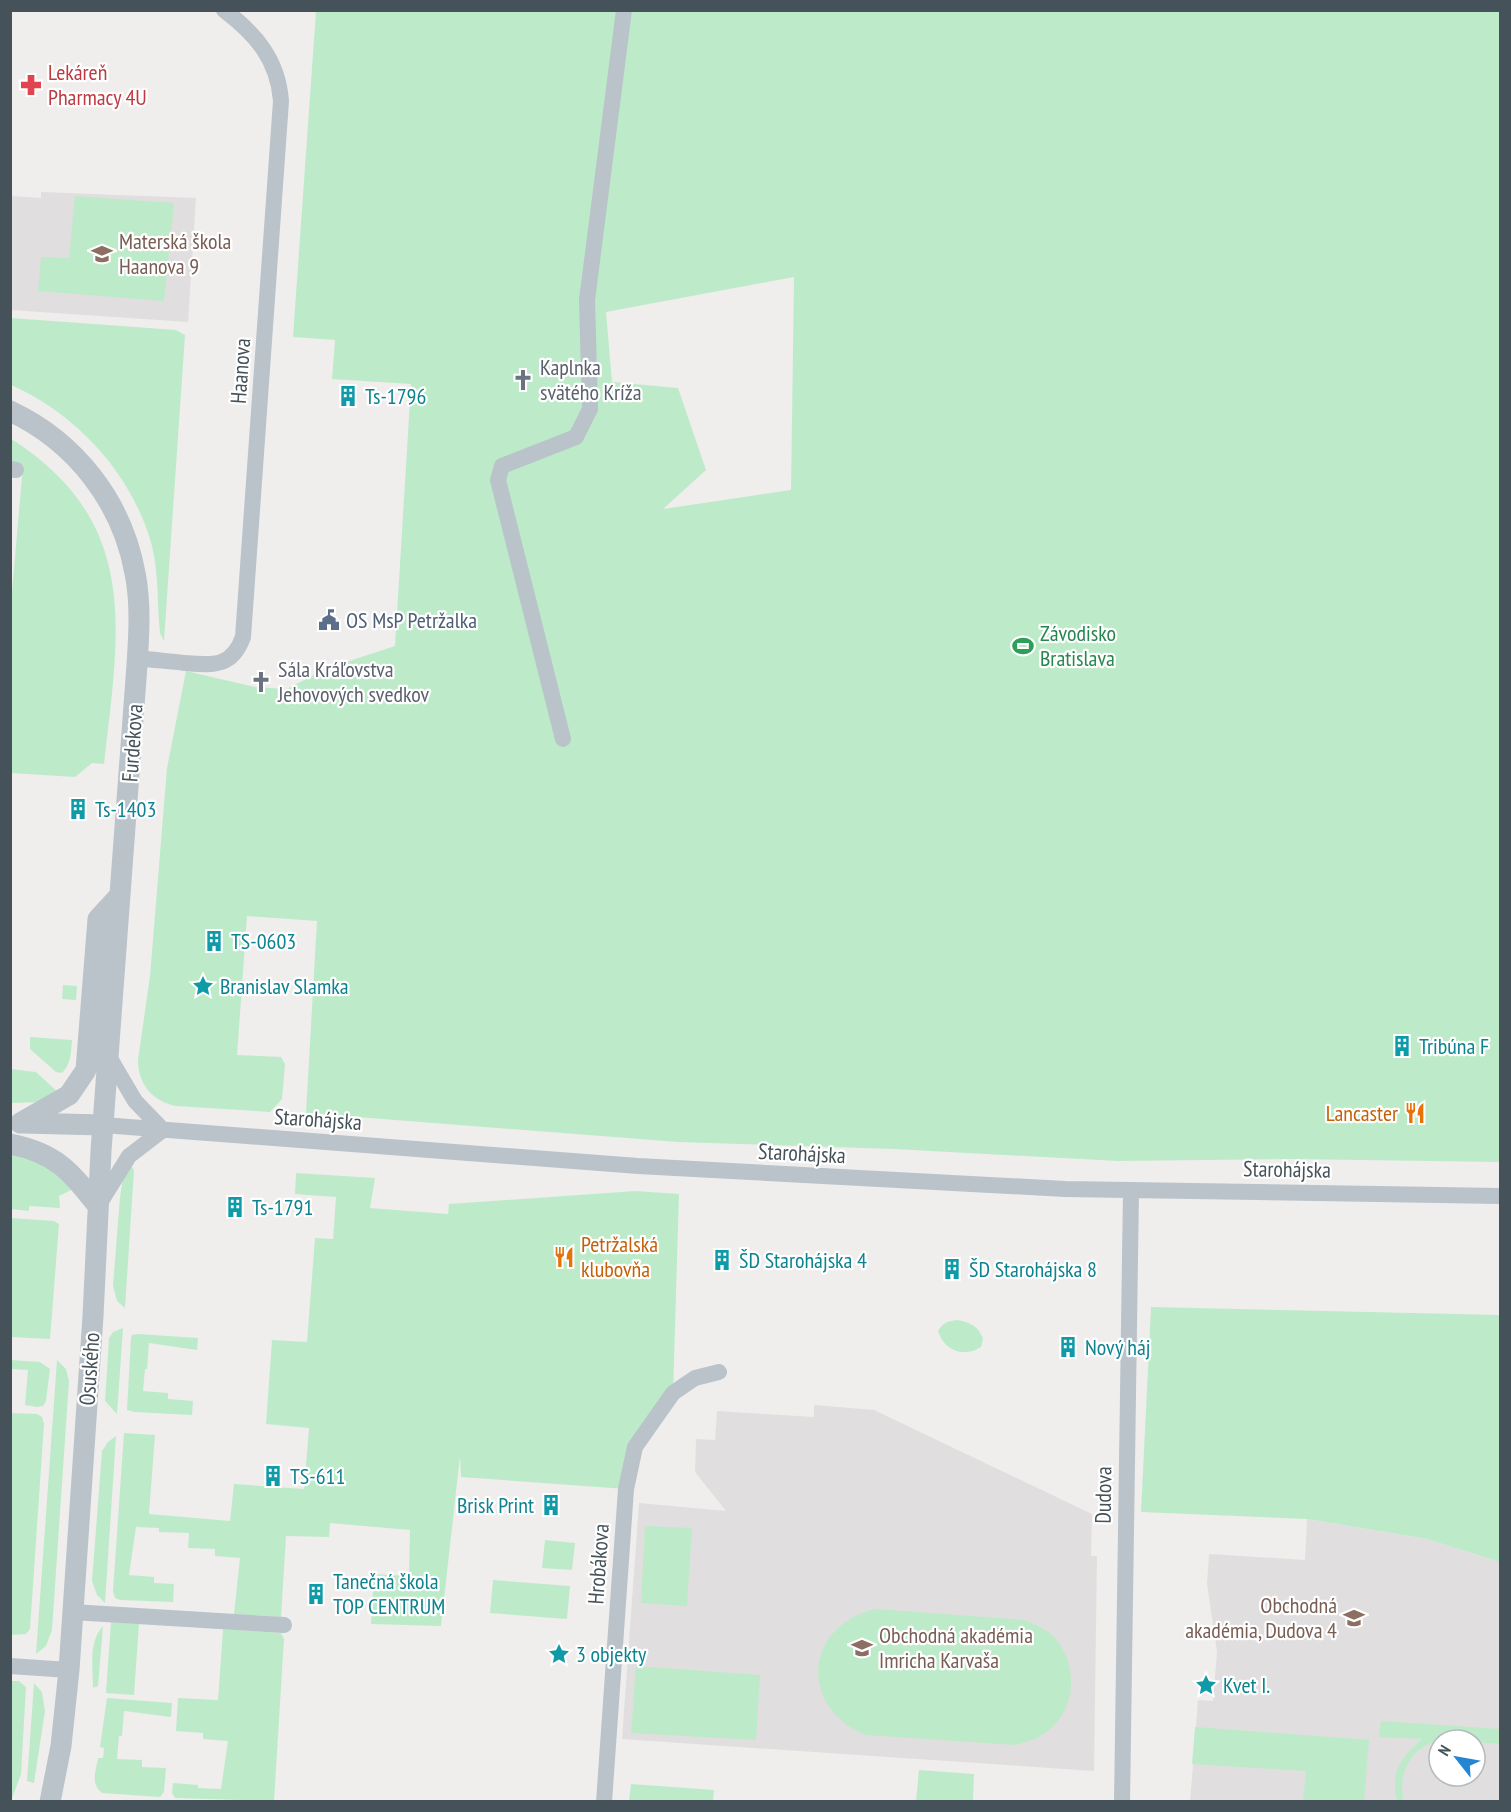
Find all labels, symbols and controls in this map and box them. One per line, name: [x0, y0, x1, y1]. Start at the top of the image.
place label: Lekáreň Pharmacy 4U: [48, 58, 147, 111]
pharmacy icon: Lekáreň Pharmacy 4U: [19, 73, 43, 97]
place label: Materská škola Haanova 9: [119, 227, 231, 280]
school or university icon: Materská škola Haanova 9: [90, 242, 114, 266]
street label: Haanova: [224, 337, 256, 405]
place label: Kaplnka svätého Kríža: [540, 353, 642, 406]
church icon: Kaplnka svätého Kríža: [511, 368, 535, 392]
place label: Ts-1796: [365, 382, 426, 410]
building icon: Ts-1796: [336, 384, 360, 408]
place label: OS MsP Petržalka: [346, 606, 477, 634]
public building icon: OS MsP Petržalka: [317, 608, 341, 632]
place label: Závodisko Bratislava: [1040, 619, 1116, 672]
sports icon: Závodisko Bratislava: [1011, 634, 1035, 658]
place label: Sála Kráľovstva Jehovových svedkov: [277, 655, 430, 708]
church icon: Sála Kráľovstva Jehovových svedkov: [249, 670, 273, 694]
street label: Furdekova: [115, 703, 149, 783]
place label: Ts-1403: [95, 795, 156, 823]
building icon: Ts-1403: [66, 797, 90, 821]
place label: TS-0603: [231, 927, 296, 955]
building icon: TS-0603: [202, 929, 226, 953]
place label: Branislav Slamka: [220, 972, 349, 1000]
place icon: Branislav Slamka: [191, 974, 215, 998]
place label: Tribúna F: [1419, 1032, 1489, 1060]
building icon: Tribúna F: [1390, 1034, 1414, 1058]
place label: Lancaster: [1326, 1099, 1398, 1127]
restaurant icon: Lancaster: [1403, 1101, 1427, 1125]
street label: Starohájska: [273, 1102, 363, 1136]
street label: Starohájska: [757, 1137, 847, 1169]
street label: Starohájska: [1243, 1154, 1331, 1184]
place label: Ts-1791: [252, 1193, 313, 1221]
building icon: Ts-1791: [223, 1195, 247, 1219]
place label: Petržalská klubovňa: [581, 1230, 658, 1283]
restaurant icon: Petržalská klubovňa: [552, 1245, 576, 1269]
place label: ŠD Starohájska 4: [739, 1246, 867, 1274]
building icon: ŠD Starohájska 4: [710, 1248, 734, 1272]
place label: ŠD Starohájska 8: [969, 1255, 1097, 1283]
building icon: ŠD Starohájska 8: [940, 1257, 964, 1281]
street label: Osuského: [72, 1332, 106, 1406]
place label: Nový háj: [1085, 1333, 1150, 1361]
building icon: Nový háj: [1056, 1335, 1080, 1359]
place label: TS-611: [290, 1462, 345, 1490]
building icon: TS-611: [261, 1464, 285, 1488]
street label: Dudova: [1089, 1466, 1117, 1524]
place label: Brisk Print: [457, 1491, 534, 1519]
building icon: Brisk Print: [539, 1493, 563, 1517]
street label: Hrobákova: [581, 1523, 615, 1605]
place label: Tanečná škola TOP CENTRUM: [333, 1567, 445, 1620]
building icon: Tanečná škola TOP CENTRUM: [304, 1582, 328, 1606]
place label: Obchodná akadémia, Dudova 4: [1185, 1591, 1337, 1644]
school or university icon: Obchodná akadémia, Dudova 4: [1342, 1606, 1366, 1630]
place label: Obchodná akadémia Imricha Karvaša: [879, 1621, 1033, 1674]
school or university icon: Obchodná akadémia Imricha Karvaša: [850, 1636, 874, 1660]
place label: 3 objekty: [576, 1640, 647, 1668]
place icon: 3 objekty: [547, 1642, 571, 1666]
place label: Kvet I.: [1223, 1671, 1270, 1699]
place icon: Kvet I.: [1194, 1673, 1218, 1697]
north arrow: [1427, 1728, 1487, 1788]
text: N: [1433, 1741, 1455, 1759]

